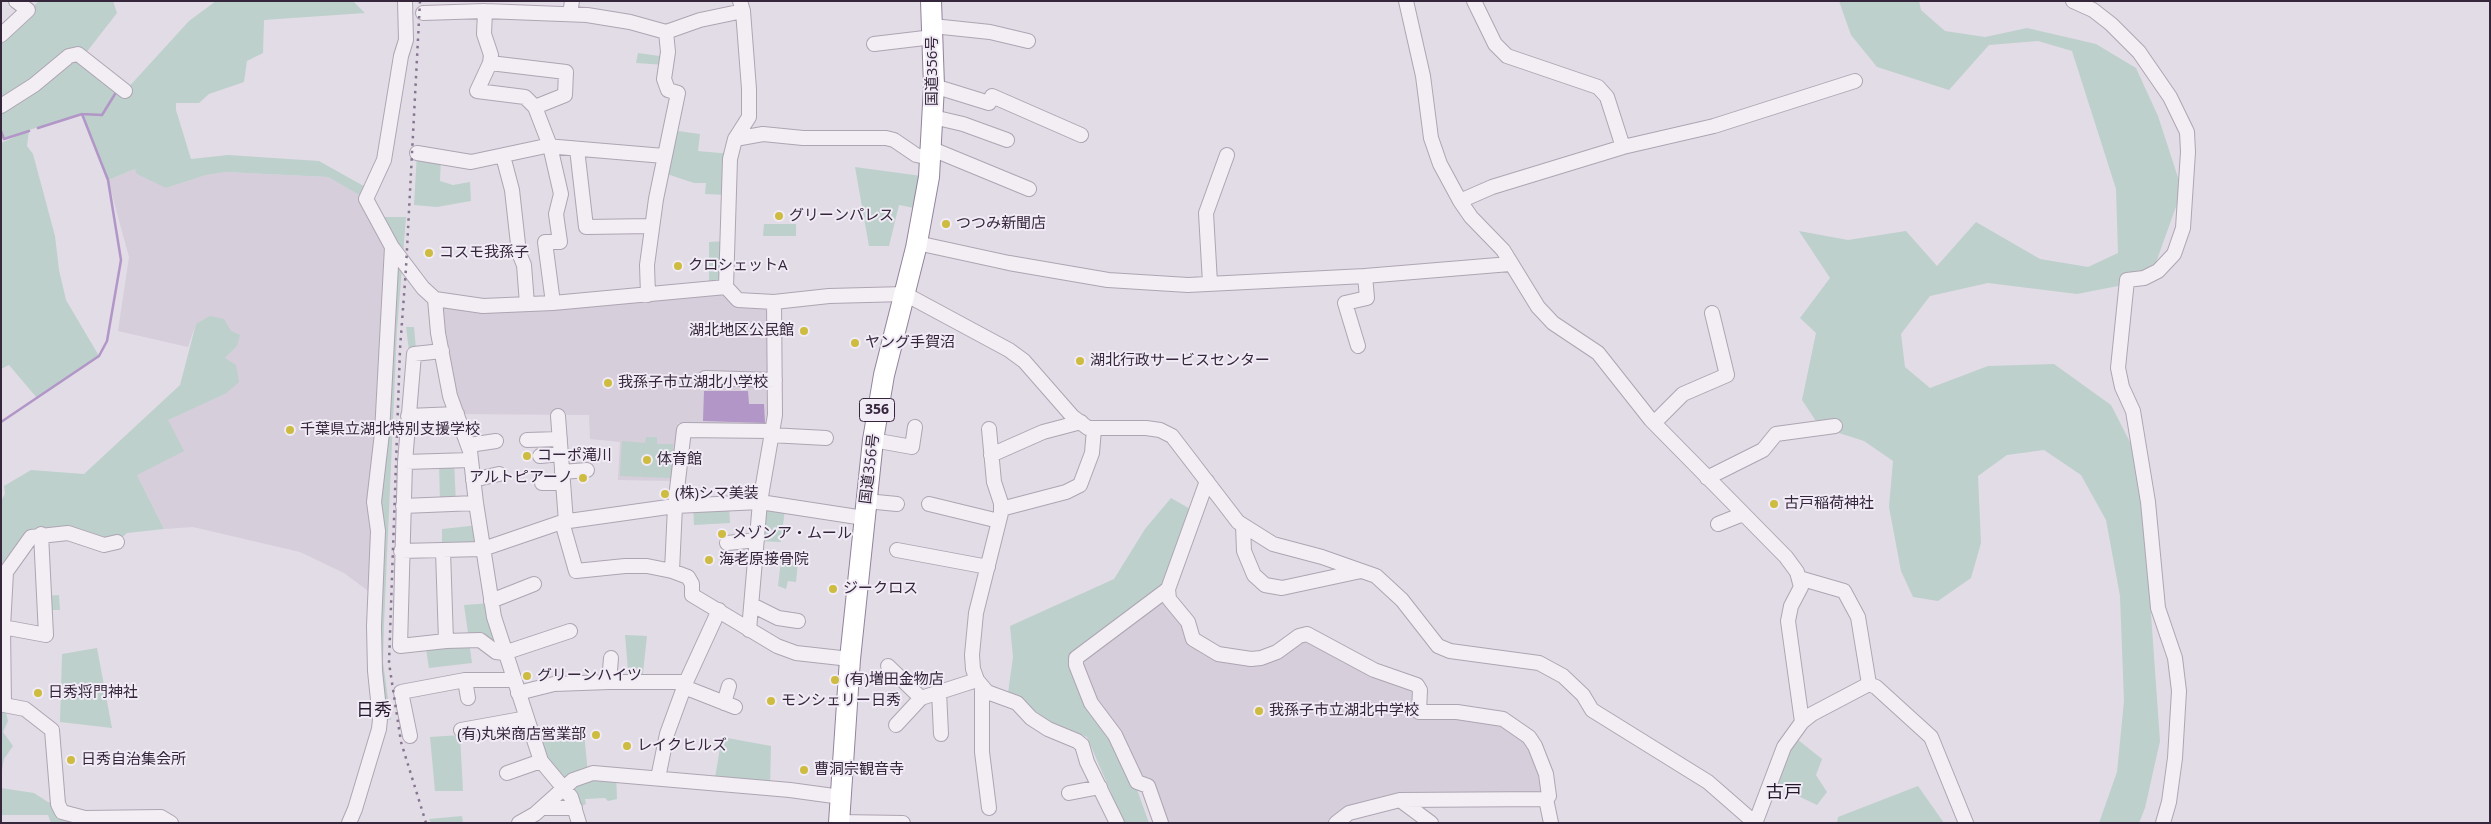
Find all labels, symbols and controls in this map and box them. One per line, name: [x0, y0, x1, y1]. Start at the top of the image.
street label: 国道356号: [924, 36, 942, 106]
place label: グリーンパレス: [789, 207, 894, 225]
marker: グリーンパレス: [773, 210, 785, 222]
place label: つつみ新聞店: [956, 215, 1046, 233]
marker: つつみ新聞店: [940, 218, 952, 230]
place label: コスモ我孫子: [439, 244, 529, 262]
marker: コスモ我孫子: [423, 247, 435, 259]
place label: クロシェットA: [688, 257, 787, 275]
marker: クロシェットA: [672, 260, 684, 272]
place label: 湖北地区公民館: [689, 322, 794, 340]
marker: 湖北地区公民館: [798, 325, 810, 337]
place label: ヤング手賀沼: [865, 334, 955, 352]
marker: ヤング手賀沼: [849, 337, 861, 349]
place label: 湖北行政サービスセンター: [1090, 352, 1270, 370]
marker: 湖北行政サービスセンター: [1074, 355, 1086, 367]
place label: 我孫子市立湖北小学校: [618, 374, 768, 392]
marker: 我孫子市立湖北小学校: [602, 377, 614, 389]
road number: 356: [860, 398, 894, 422]
place label: 千葉県立湖北特別支援学校: [300, 421, 480, 439]
marker: 千葉県立湖北特別支援学校: [284, 424, 296, 436]
street label: 国道356号: [857, 433, 883, 505]
place label: コーポ滝川: [537, 447, 612, 465]
marker: コーポ滝川: [521, 450, 533, 462]
place label: 体育館: [657, 451, 702, 469]
marker: 体育館: [641, 454, 653, 466]
place label: アルトピアーノ: [469, 469, 573, 487]
marker: アルトピアーノ: [577, 472, 589, 484]
place label: (株)シマ美装: [675, 485, 759, 503]
marker: (株)シマ美装: [659, 488, 671, 500]
place label: 古戸稲荷神社: [1784, 495, 1874, 513]
marker: 古戸稲荷神社: [1768, 498, 1780, 510]
place label: メゾンア・ムール: [732, 525, 852, 543]
marker: メゾンア・ムール: [716, 528, 728, 540]
place label: 海老原接骨院: [719, 551, 809, 569]
marker: 海老原接骨院: [703, 554, 715, 566]
place label: ジークロス: [843, 580, 918, 598]
marker: ジークロス: [827, 583, 839, 595]
place label: グリーンハイツ: [537, 667, 642, 685]
marker: グリーンハイツ: [521, 670, 533, 682]
place label: (有)増田金物店: [845, 671, 944, 689]
marker: (有)増田金物店: [829, 674, 841, 686]
place label: 日秀将門神社: [48, 684, 138, 702]
marker: 日秀将門神社: [32, 687, 44, 699]
place label: モンシェリー日秀: [781, 692, 901, 710]
marker: モンシェリー日秀: [765, 695, 777, 707]
district label: 日秀: [356, 700, 392, 722]
place label: 我孫子市立湖北中学校: [1269, 702, 1419, 720]
marker: 我孫子市立湖北中学校: [1253, 705, 1265, 717]
place label: (有)丸栄商店営業部: [457, 726, 586, 744]
marker: (有)丸栄商店営業部: [590, 729, 602, 741]
place label: レイクヒルズ: [637, 737, 727, 755]
marker: レイクヒルズ: [621, 740, 633, 752]
place label: 日秀自治集会所: [81, 751, 186, 769]
marker: 日秀自治集会所: [65, 754, 77, 766]
place label: 曹洞宗観音寺: [814, 761, 904, 779]
marker: 曹洞宗観音寺: [798, 764, 810, 776]
district label: 古戸: [1766, 782, 1802, 804]

